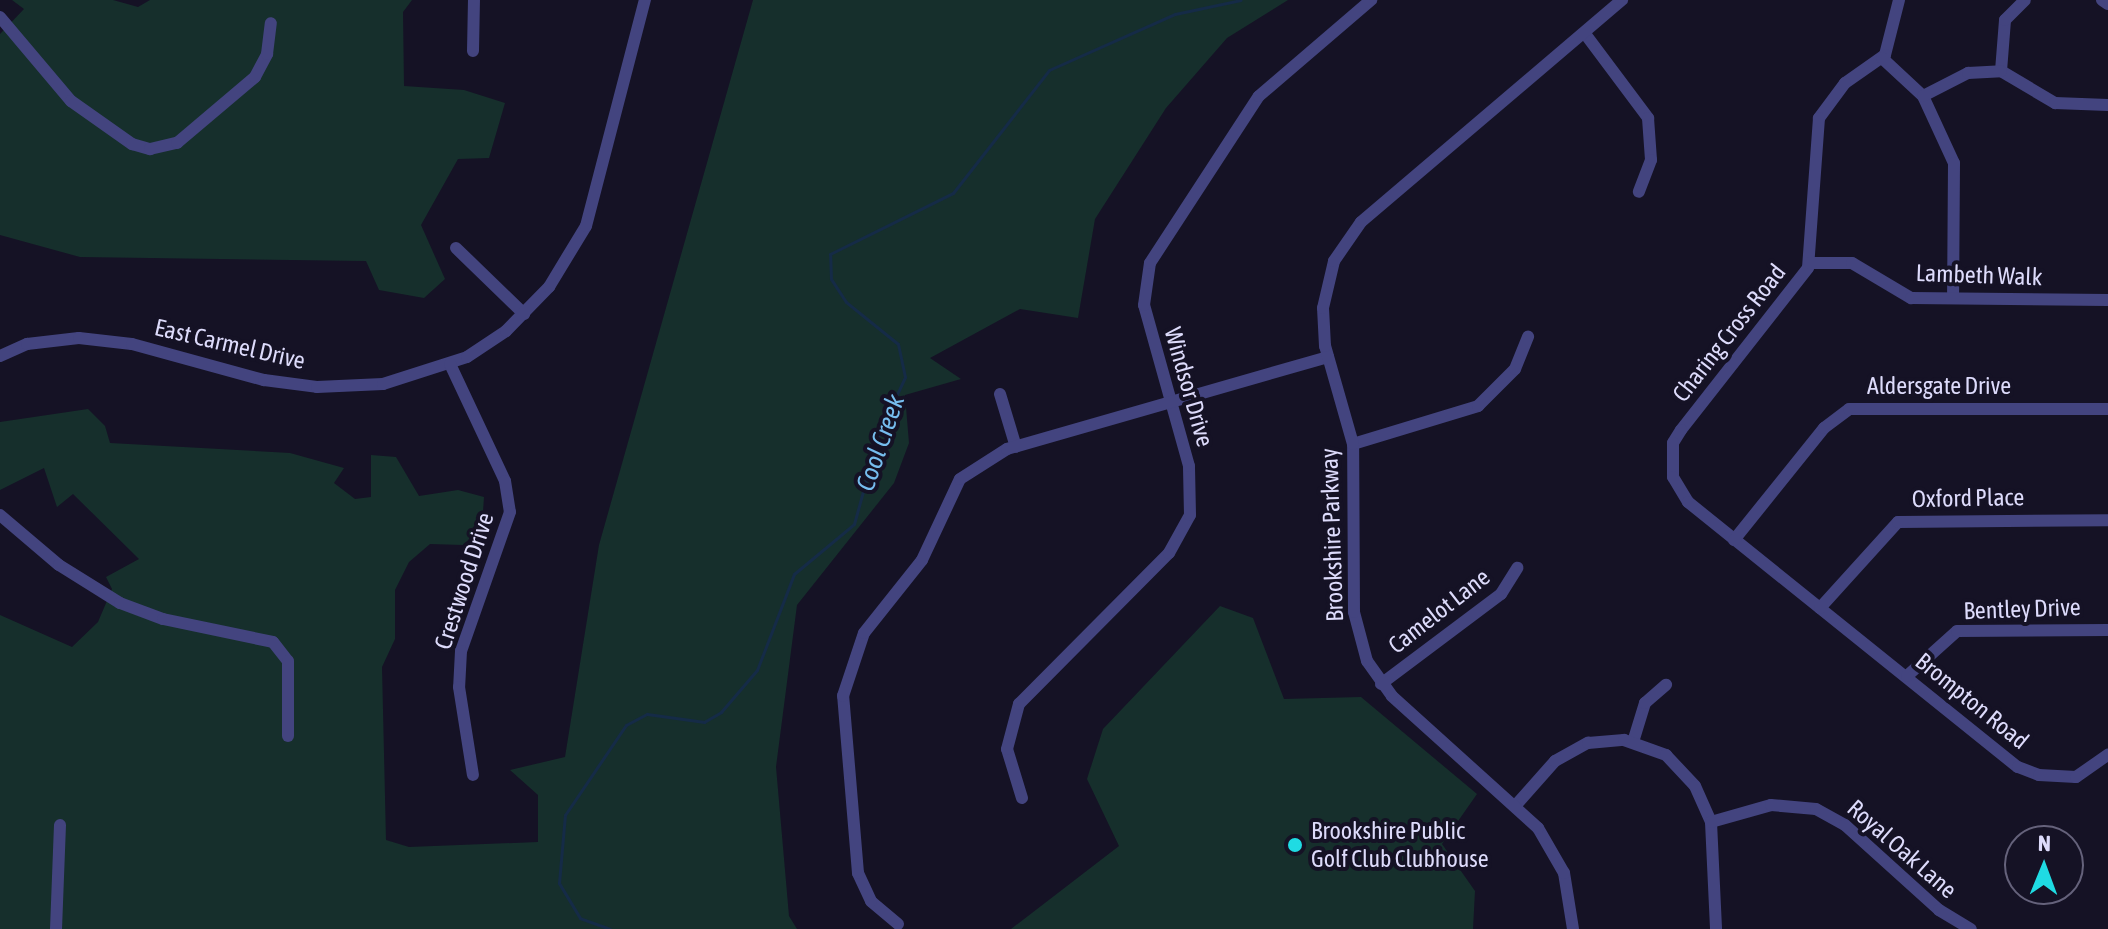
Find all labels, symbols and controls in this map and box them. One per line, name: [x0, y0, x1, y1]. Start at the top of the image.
street label: Charing Cross Road: [1666, 258, 1792, 408]
street label: Lambeth Walk: [1915, 258, 2043, 292]
street label: East Carmel Drive: [152, 313, 308, 375]
street label: Windsor Drive: [1158, 324, 1220, 450]
street label: Aldersgate Drive: [1867, 372, 2011, 400]
water label: Cool Creek: [850, 391, 912, 495]
street label: Brookshire Parkway: [1315, 448, 1349, 622]
street label: Oxford Place: [1912, 483, 2024, 513]
street label: Crestwood Drive: [428, 509, 500, 653]
street label: Camelot Lane: [1383, 562, 1495, 660]
street label: Bentley Drive: [1963, 593, 2081, 625]
street label: Brompton Road: [1910, 647, 2034, 755]
street label: Royal Oak Lane: [1841, 794, 1963, 904]
place label: Brookshire Public Golf Club Clubhouse: [1311, 817, 1489, 873]
north arrow: [2004, 825, 2084, 905]
text: N: [2038, 830, 2051, 856]
marker: Brookshire Public Golf Club Clubhouse: [1286, 836, 1304, 854]

